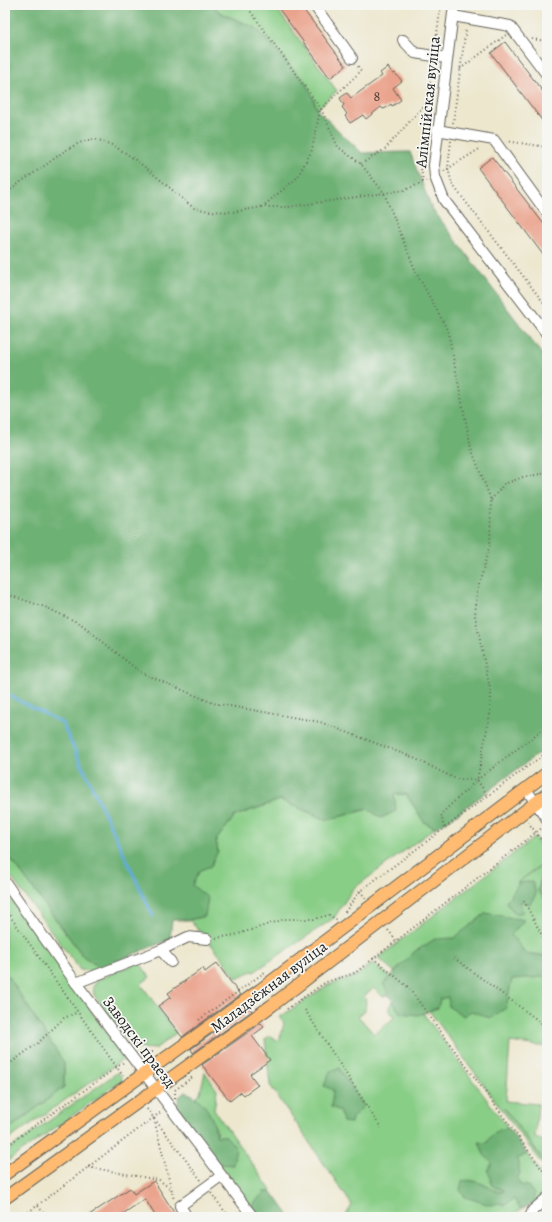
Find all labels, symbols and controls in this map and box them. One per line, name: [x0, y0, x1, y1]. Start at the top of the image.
street label: Алімпійская вуліца: [410, 34, 446, 170]
house number: 8: [374, 87, 381, 106]
street label: Маладзёжная вуліца: [206, 935, 332, 1038]
street label: Заводскі праезд: [97, 992, 181, 1092]

